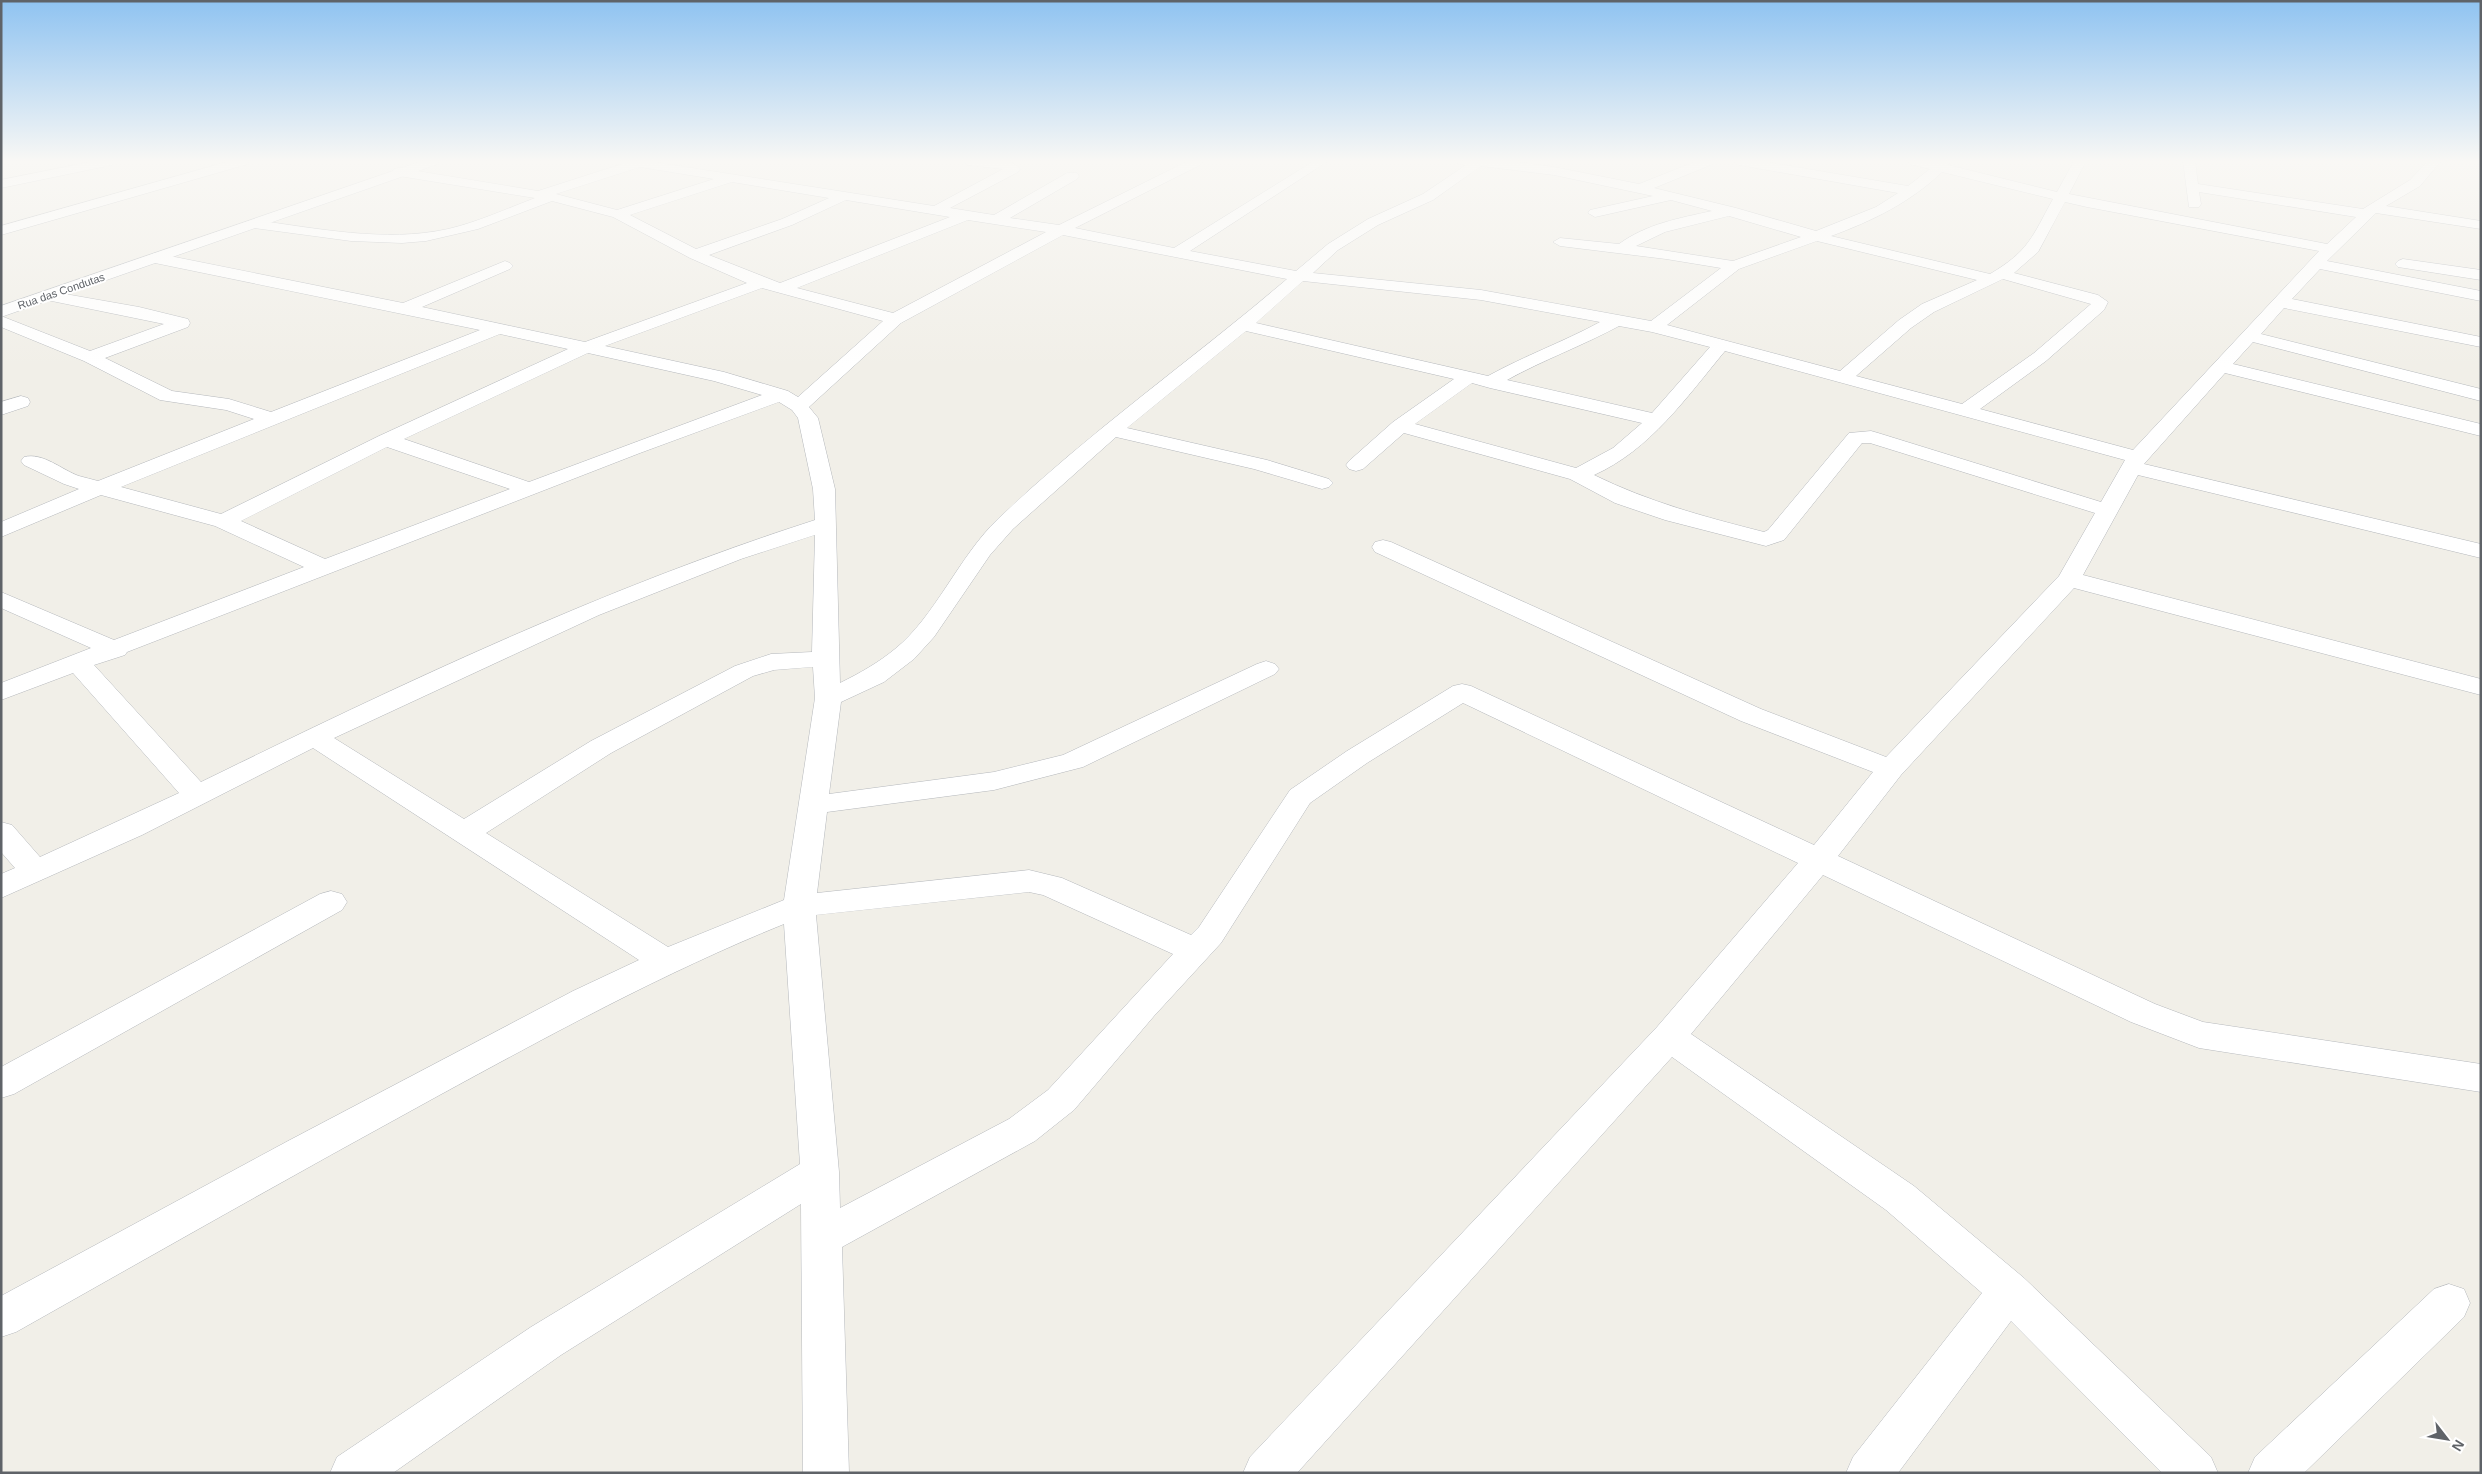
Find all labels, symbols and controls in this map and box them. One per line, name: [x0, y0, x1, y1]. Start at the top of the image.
street label: Rua das Condutas: [16, 270, 106, 312]
north arrow: [2422, 1414, 2472, 1464]
text: N: [2449, 1437, 2468, 1454]

